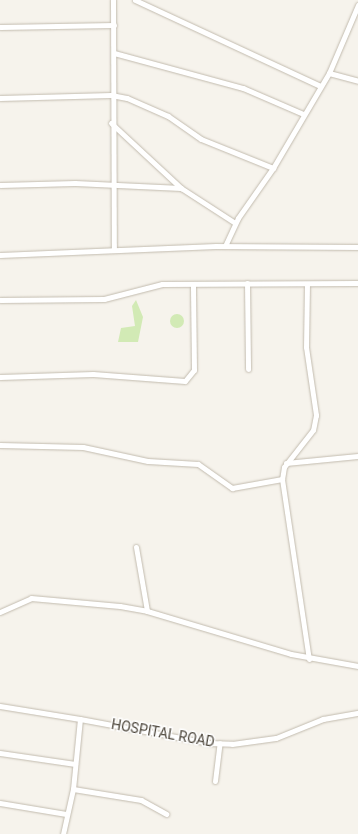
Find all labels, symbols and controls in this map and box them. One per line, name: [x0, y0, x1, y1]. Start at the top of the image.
street label: HOSPITAL ROAD: [110, 716, 216, 750]

